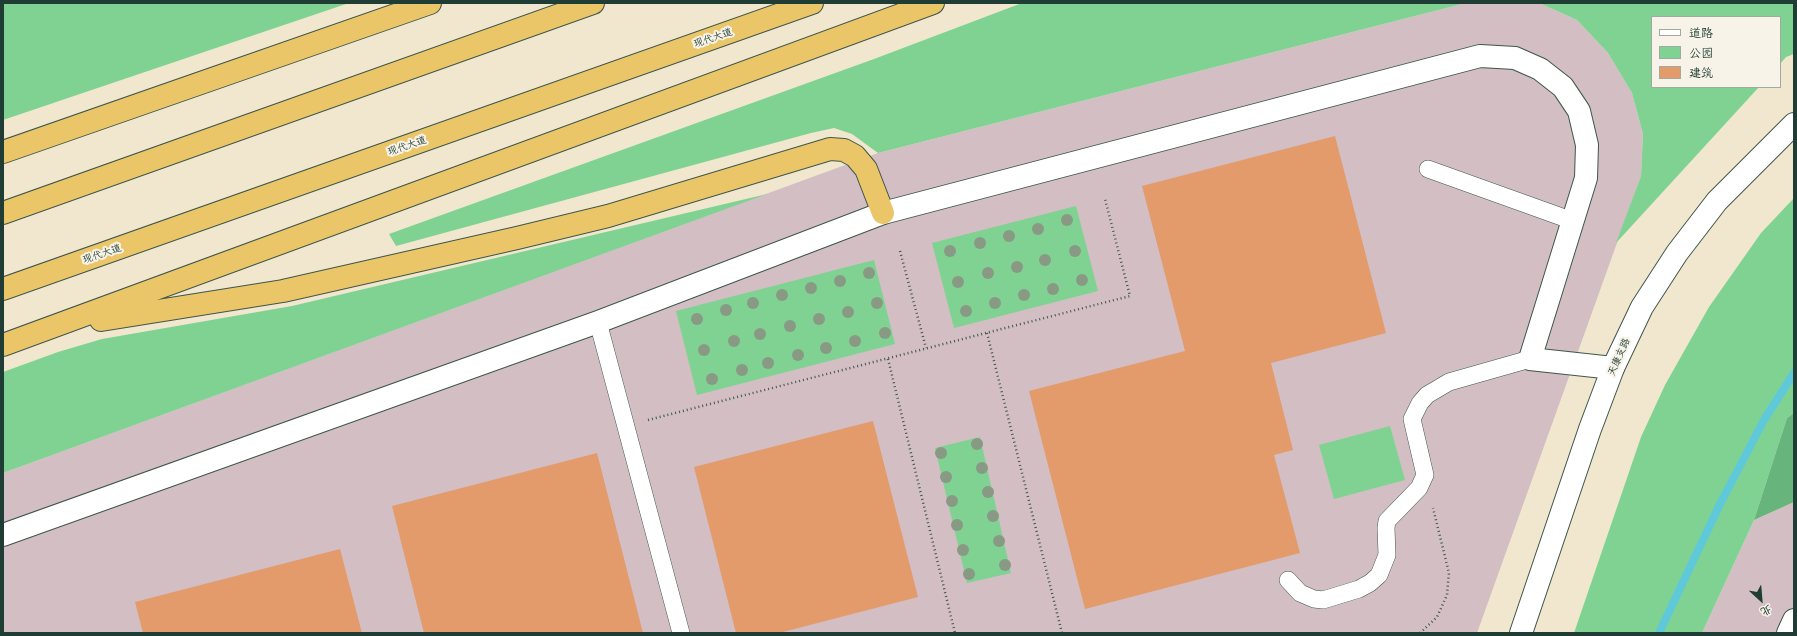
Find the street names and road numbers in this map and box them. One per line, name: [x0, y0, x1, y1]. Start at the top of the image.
street label: 现代大道: [692, 26, 734, 50]
street label: 现代大道: [386, 134, 428, 158]
street label: 现代大道: [81, 242, 123, 266]
street label: 天康支路: [1605, 336, 1633, 378]

